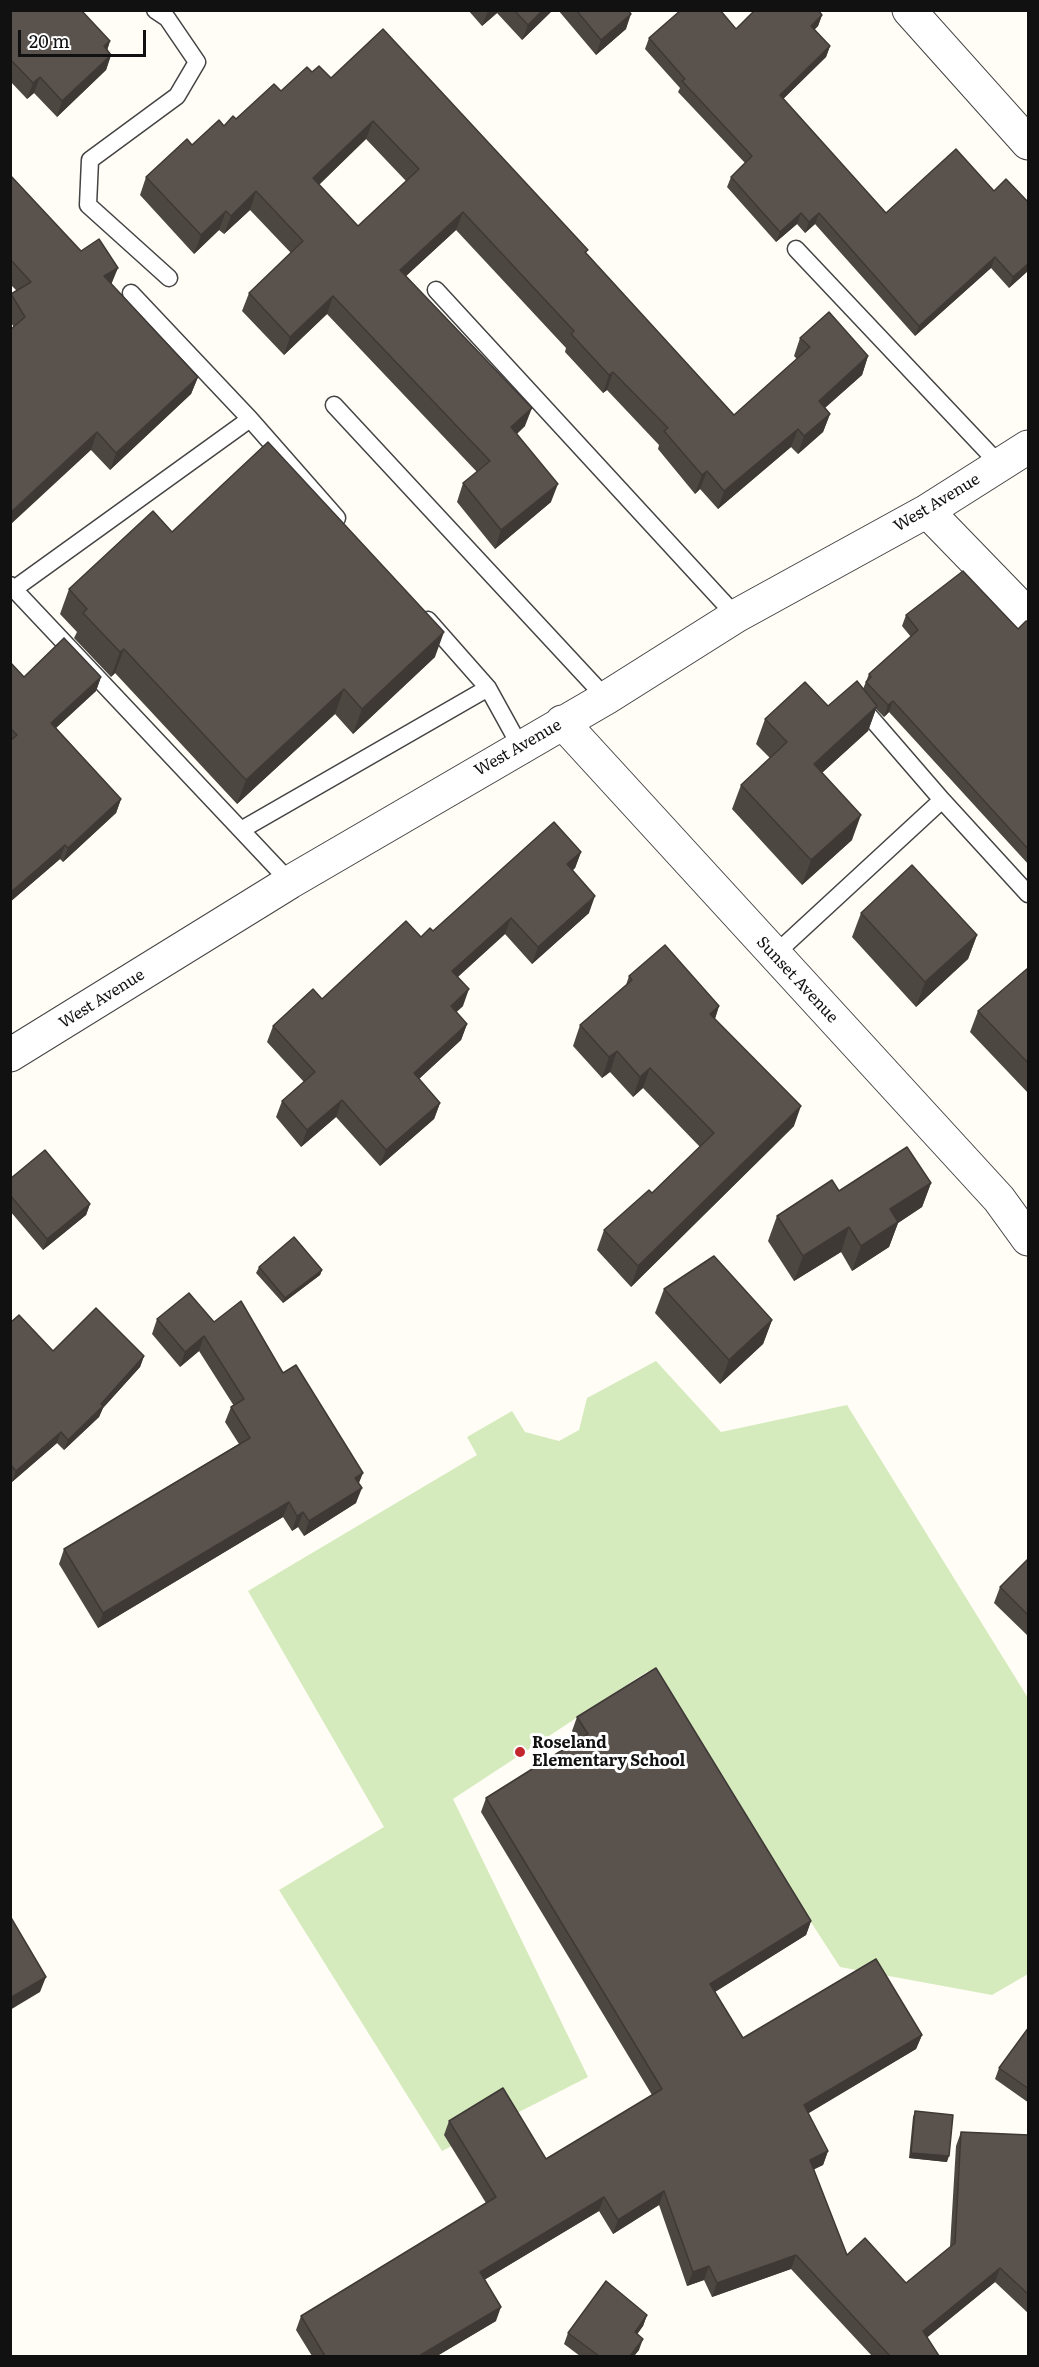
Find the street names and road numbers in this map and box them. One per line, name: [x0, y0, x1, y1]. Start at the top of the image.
street label: West Avenue: [890, 470, 984, 536]
street label: West Avenue: [471, 715, 565, 781]
street label: Sunset Avenue: [752, 933, 842, 1027]
street label: West Avenue: [56, 965, 148, 1033]

